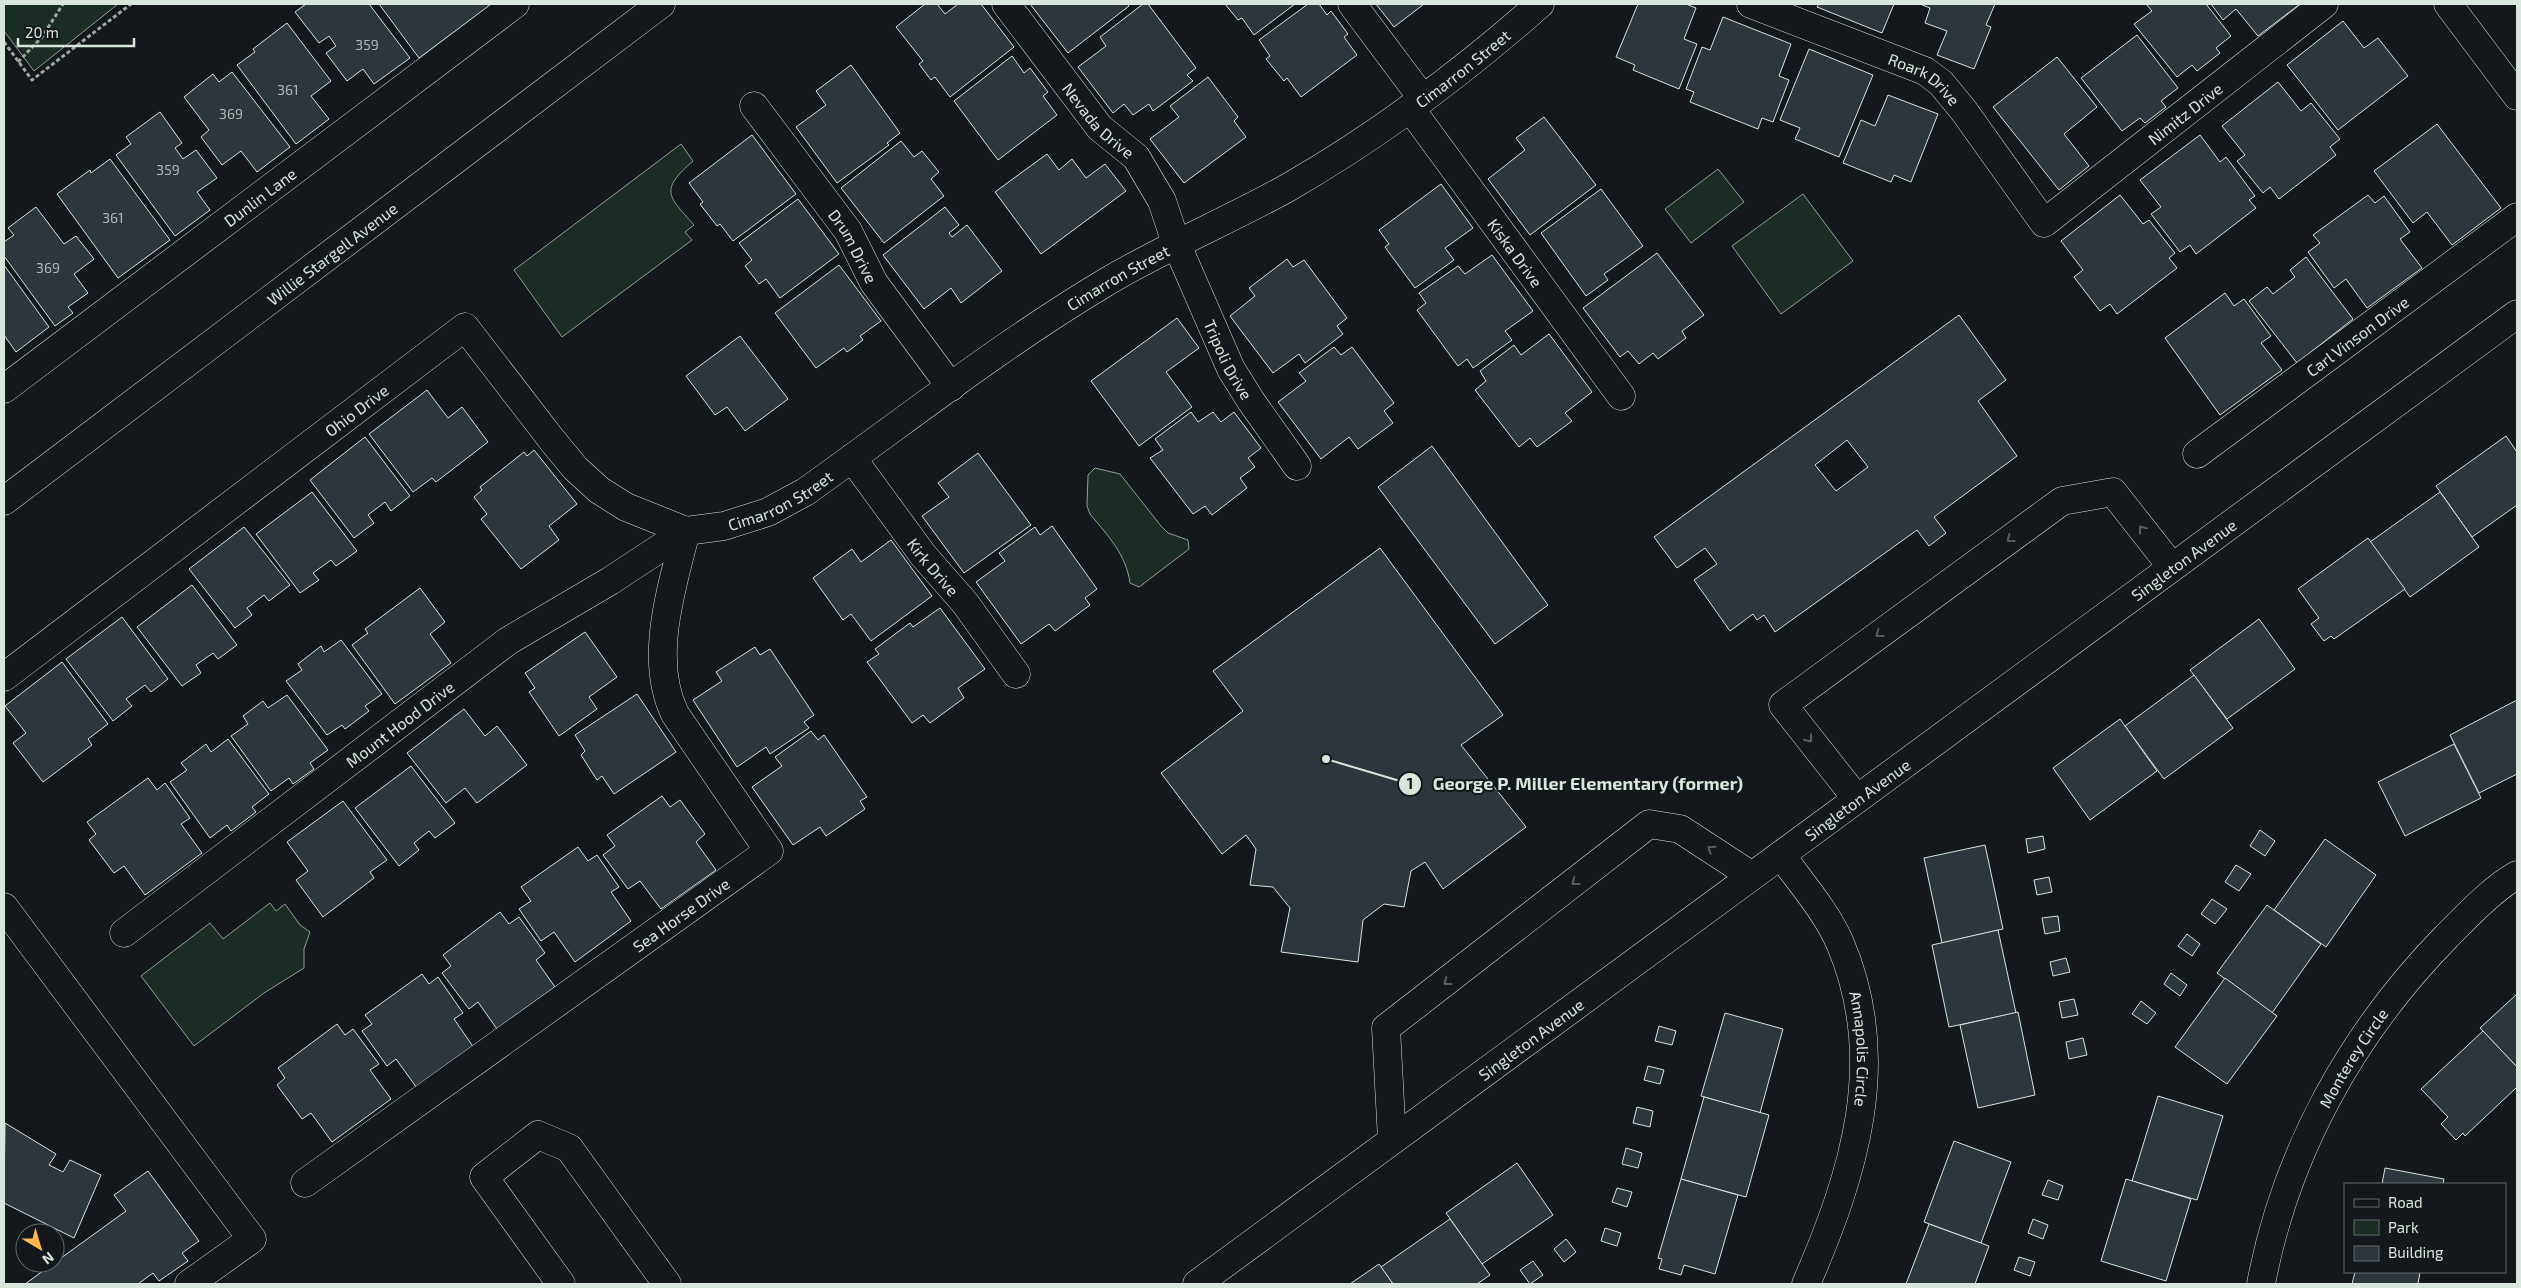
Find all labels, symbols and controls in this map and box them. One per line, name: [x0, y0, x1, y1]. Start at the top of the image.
scale bar: [18, 15, 134, 47]
text: 20 m: [25, 23, 59, 41]
street label: Cimarron Street: [1411, 25, 1513, 111]
house number: 359: [355, 36, 379, 53]
street label: Roark Drive: [1886, 48, 1964, 109]
street label: Nimitz Drive: [2144, 78, 2226, 148]
street label: Nevada Drive: [1059, 79, 1138, 162]
house number: 361: [277, 81, 299, 98]
house number: 369: [219, 105, 243, 122]
house number: 359: [156, 161, 180, 178]
street label: Dunlin Lane: [220, 163, 299, 230]
street label: Willie Stargell Avenue: [263, 198, 401, 308]
street label: Drum Drive: [825, 205, 882, 286]
house number: 361: [102, 209, 124, 226]
street label: Kiska Drive: [1484, 214, 1547, 290]
street label: Cimarron Street: [1063, 240, 1172, 314]
house number: 369: [36, 259, 60, 276]
street label: Carl Vinson Drive: [2302, 291, 2412, 380]
street label: Tripoli Drive: [1201, 317, 1257, 403]
street label: Ohio Drive: [321, 380, 392, 440]
street label: Cimarron Street: [725, 466, 836, 534]
street label: Singleton Avenue: [2127, 514, 2240, 604]
one-way arrow: [2139, 525, 2148, 535]
one-way arrow: [2007, 532, 2016, 542]
street label: Kirk Drive: [904, 534, 963, 599]
one-way arrow: [1875, 628, 1885, 637]
street label: Mount Hood Drive: [342, 676, 457, 771]
one-way arrow: [1804, 733, 1812, 742]
street label: Singleton Avenue: [1801, 754, 1913, 844]
callout: George P. Miller Elementary (former): [1398, 767, 1754, 800]
text: George P. Miller Elementary (former): [1433, 772, 1743, 794]
text: 1: [1407, 774, 1413, 792]
one-way arrow: [1707, 846, 1717, 855]
street label: Sea Horse Drive: [629, 873, 733, 955]
one-way arrow: [1572, 877, 1581, 885]
one-way arrow: [1443, 976, 1453, 985]
street label: Annapolis Circle: [1847, 989, 1874, 1108]
street label: Singleton Avenue: [1474, 994, 1587, 1084]
street label: Monterey Circle: [2314, 1004, 2391, 1111]
legend: [2344, 1183, 2506, 1273]
text: Road: [2388, 1193, 2423, 1211]
text: Park: [2388, 1218, 2419, 1236]
north arrow: [15, 1223, 65, 1273]
text: Building: [2388, 1243, 2444, 1261]
text: N: [39, 1249, 58, 1268]

